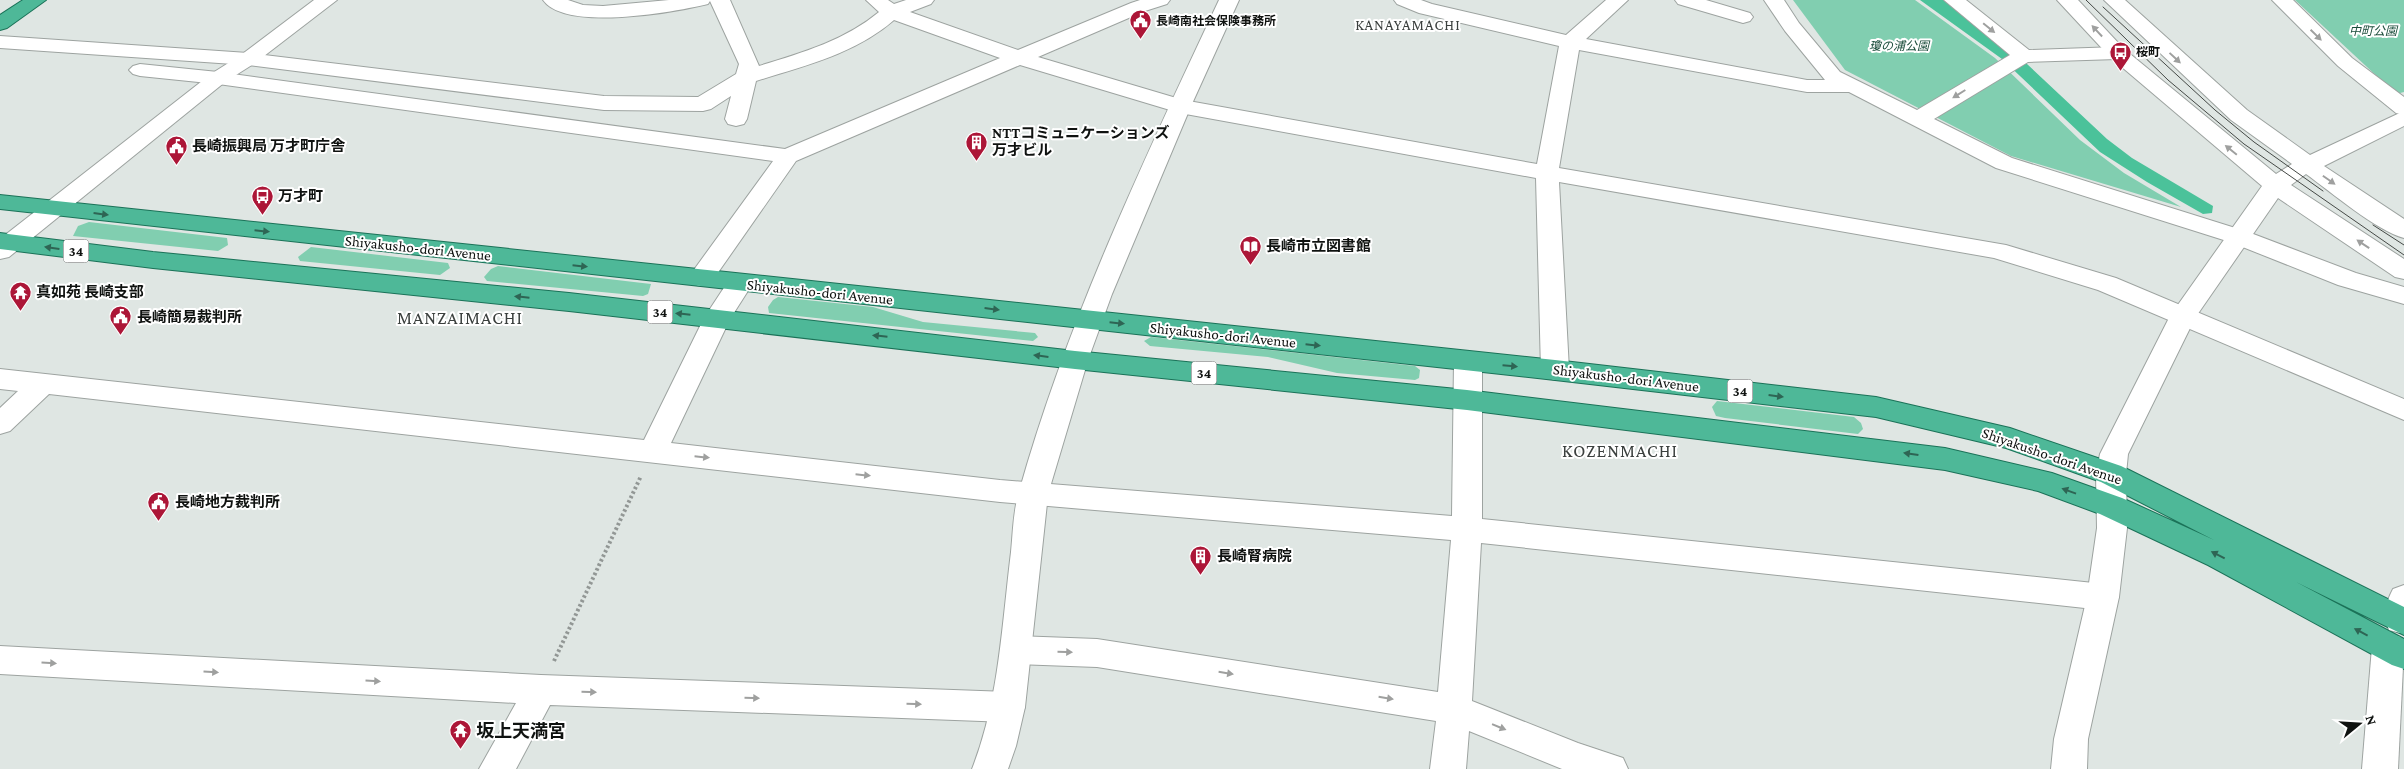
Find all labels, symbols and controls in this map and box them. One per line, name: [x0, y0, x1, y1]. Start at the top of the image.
public building icon: 長崎南社会保険事務所: [1128, 9, 1152, 40]
place label: 長崎南社会保険事務所: [1156, 14, 1276, 28]
district label: KANAYAMACHI: [1355, 17, 1461, 33]
one-way arrow: [1982, 23, 1995, 34]
park label: 中町公園: [2349, 24, 2399, 38]
one-way arrow: [2091, 25, 2103, 37]
one-way arrow: [2310, 29, 2322, 41]
park label: 瓊の浦公園: [1869, 39, 1931, 53]
bus stop icon: 桜町: [2108, 40, 2132, 71]
place label: 桜町: [2136, 45, 2160, 59]
one-way arrow: [2168, 52, 2180, 64]
one-way arrow: [1953, 89, 1966, 98]
place label: NTTコミュニケーションズ 万才ビル: [992, 124, 1170, 158]
building icon: NTTコミュニケーションズ 万才ビル: [964, 130, 988, 161]
public building icon: 長崎振興局 万才町庁舎: [164, 134, 188, 165]
place label: 長崎振興局 万才町庁舎: [192, 137, 346, 154]
one-way arrow: [2225, 145, 2238, 156]
one-way arrow: [2322, 175, 2336, 185]
bus stop icon: 万才町: [250, 184, 274, 215]
place label: 万才町: [278, 187, 323, 204]
one-way arrow: [93, 210, 109, 218]
one-way arrow: [254, 227, 270, 235]
street label: Shiyakusho-dori Avenue: [344, 232, 492, 265]
library icon: 長崎市立図書館: [1238, 234, 1262, 265]
place label: 長崎市立図書館: [1266, 238, 1371, 254]
one-way arrow: [2357, 239, 2370, 249]
road number: 34: [64, 240, 88, 262]
one-way arrow: [44, 244, 60, 252]
one-way arrow: [573, 262, 589, 270]
street label: Shiyakusho-dori Avenue: [746, 276, 894, 309]
temple icon: 真如苑 長崎支部: [8, 280, 32, 311]
place label: 真如苑 長崎支部: [36, 284, 144, 300]
one-way arrow: [514, 293, 530, 301]
road number: 34: [648, 300, 672, 324]
public building icon: 長崎簡易裁判所: [109, 305, 133, 336]
one-way arrow: [984, 305, 1000, 313]
place label: 長崎簡易裁判所: [137, 308, 242, 325]
district label: MANZAIMACHI: [397, 308, 523, 328]
one-way arrow: [675, 310, 691, 318]
one-way arrow: [1109, 319, 1125, 327]
street label: Shiyakusho-dori Avenue: [1149, 319, 1297, 352]
one-way arrow: [871, 332, 887, 340]
one-way arrow: [1306, 341, 1322, 349]
one-way arrow: [1033, 352, 1049, 360]
street label: Shiyakusho-dori Avenue: [1552, 361, 1700, 396]
road number: 34: [1192, 362, 1216, 384]
one-way arrow: [1502, 362, 1518, 370]
road number: 34: [1728, 380, 1752, 402]
one-way arrow: [1768, 392, 1784, 400]
street label: Shiyakusho-dori Avenue: [1980, 425, 2124, 489]
district label: KOZENMACHI: [1562, 441, 1678, 461]
one-way arrow: [1903, 450, 1919, 458]
one-way arrow: [694, 453, 710, 461]
one-way arrow: [855, 471, 871, 479]
one-way arrow: [2061, 487, 2076, 495]
public building icon: 長崎地方裁判所: [147, 490, 171, 521]
place label: 長崎地方裁判所: [175, 493, 280, 510]
building icon: 長崎腎病院: [1189, 544, 1213, 575]
place label: 長崎腎病院: [1217, 548, 1292, 564]
one-way arrow: [2211, 551, 2225, 559]
one-way arrow: [2354, 628, 2368, 637]
one-way arrow: [1057, 648, 1073, 656]
one-way arrow: [41, 660, 57, 668]
one-way arrow: [203, 669, 219, 677]
one-way arrow: [1218, 669, 1234, 677]
one-way arrow: [365, 677, 381, 685]
one-way arrow: [582, 688, 598, 696]
one-way arrow: [744, 694, 760, 702]
one-way arrow: [1378, 694, 1394, 702]
north arrow: [2334, 699, 2384, 749]
one-way arrow: [907, 700, 923, 708]
text: N: [2362, 713, 2381, 727]
temple icon: 坂上天満宮: [448, 719, 472, 750]
place label: 坂上天満宮: [476, 721, 566, 741]
one-way arrow: [1492, 723, 1507, 731]

